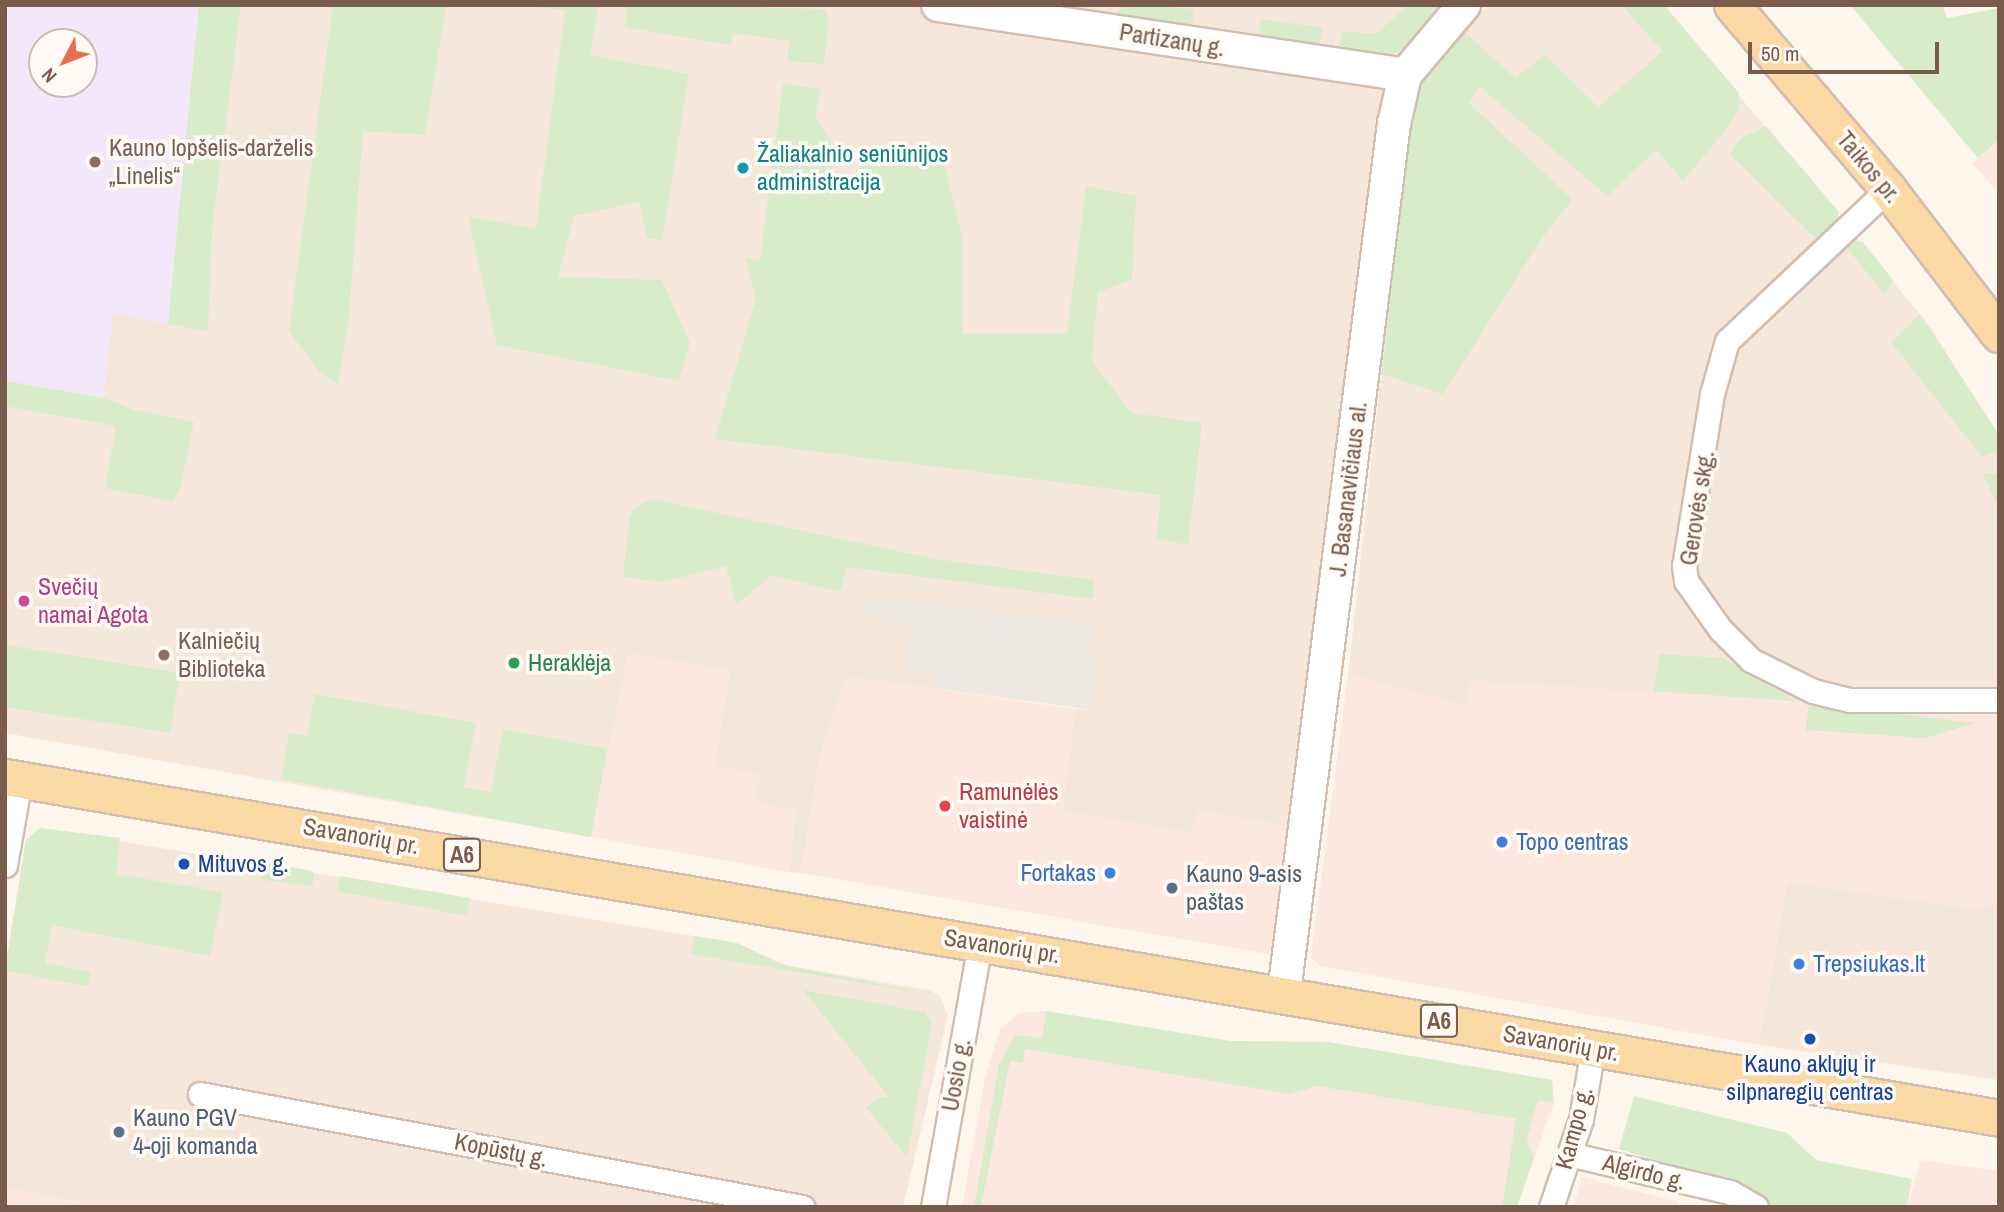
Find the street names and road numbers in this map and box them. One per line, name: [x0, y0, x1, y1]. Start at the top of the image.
street label: Partizanų g.: [1117, 17, 1227, 63]
street label: Taikos pr.: [1831, 125, 1907, 209]
street label: J. Basanavičiaus al.: [1323, 400, 1373, 578]
street label: Gerovės skg.: [1674, 448, 1720, 568]
street label: Savanorių pr.: [301, 812, 421, 860]
road number: A6: [443, 835, 481, 874]
street label: Savanorių pr.: [942, 923, 1062, 969]
road number: A6: [1420, 1002, 1458, 1040]
street label: Savanorių pr.: [1501, 1019, 1621, 1067]
street label: Uosio g.: [935, 1036, 977, 1114]
street label: Kampo g.: [1549, 1084, 1599, 1172]
street label: Kopūstų g.: [452, 1127, 550, 1173]
street label: Algirdo g.: [1600, 1148, 1688, 1196]

